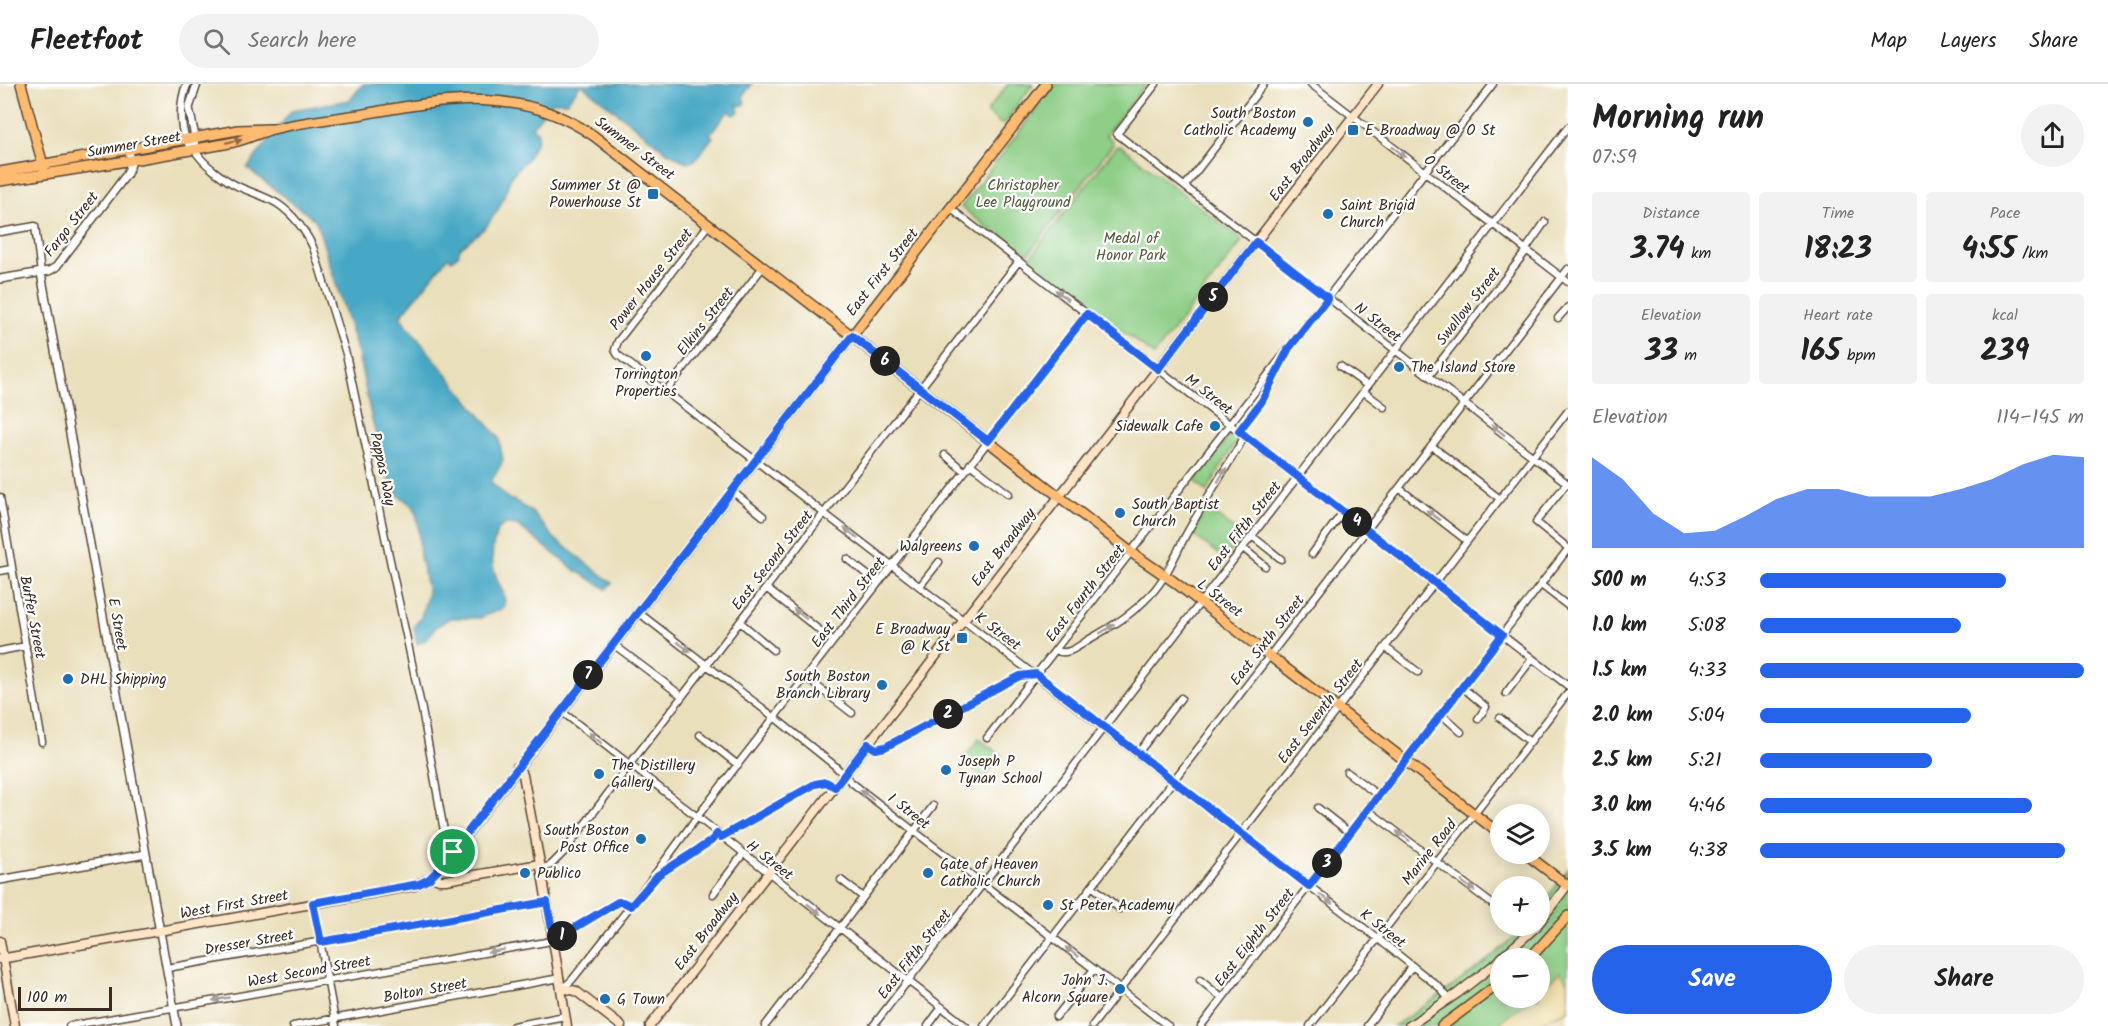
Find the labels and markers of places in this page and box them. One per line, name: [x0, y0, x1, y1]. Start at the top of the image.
place label: South Boston Catholic Academy: [1183, 102, 1297, 143]
marker: South Boston Catholic Academy: [1301, 115, 1315, 129]
place label: E Broadway @ O St: [1365, 119, 1495, 143]
marker: E Broadway @ O St: [1346, 123, 1360, 137]
place label: Summer St @ Powerhouse St: [549, 174, 641, 215]
marker: Summer St @ Powerhouse St: [646, 187, 660, 201]
place label: Saint Brigid Church: [1340, 194, 1415, 235]
marker: Saint Brigid Church: [1321, 207, 1335, 221]
pin: 5: [1198, 282, 1228, 312]
pin: 6: [870, 346, 900, 376]
marker: Torrington Properties: [639, 349, 653, 363]
place label: The Island Store: [1411, 356, 1516, 380]
marker: The Island Store: [1392, 360, 1406, 374]
place label: Torrington Properties: [614, 363, 678, 404]
place label: Sidewalk Cafe: [1115, 415, 1203, 439]
marker: Sidewalk Cafe: [1208, 419, 1222, 433]
place label: South Baptist Church: [1132, 493, 1219, 534]
marker: South Baptist Church: [1113, 506, 1127, 520]
pin: 4: [1342, 507, 1372, 537]
place label: Walgreens: [900, 535, 963, 559]
marker: Walgreens: [967, 539, 981, 553]
place label: E Broadway @ K St: [875, 618, 951, 659]
marker: E Broadway @ K St: [955, 631, 969, 645]
pin: 7: [573, 660, 603, 690]
place label: South Boston Branch Library: [776, 665, 871, 706]
place label: DHL Shipping: [80, 668, 167, 692]
marker: DHL Shipping: [61, 672, 75, 686]
marker: South Boston Branch Library: [875, 678, 889, 692]
pin: 2: [933, 699, 963, 729]
place label: Joseph P Tynan School: [958, 750, 1042, 791]
place label: The Distillery Gallery: [611, 754, 696, 795]
marker: Joseph P Tynan School: [939, 763, 953, 777]
marker: The Distillery Gallery: [592, 767, 606, 781]
place label: South Boston Post Office: [544, 819, 629, 860]
pin: [427, 826, 478, 877]
marker: South Boston Post Office: [634, 832, 648, 846]
pin: 3: [1312, 848, 1342, 878]
place label: Gate of Heaven Catholic Church: [940, 853, 1041, 894]
place label: Publico: [537, 862, 581, 886]
marker: Publico: [518, 866, 532, 880]
marker: Gate of Heaven Catholic Church: [921, 866, 935, 880]
place label: St Peter Academy: [1060, 894, 1175, 918]
marker: St Peter Academy: [1041, 898, 1055, 912]
pin: 1: [547, 921, 577, 951]
place label: John J. Alcorn Square: [1022, 969, 1108, 1010]
marker: John J. Alcorn Square: [1113, 982, 1127, 996]
place label: G Town: [617, 988, 665, 1012]
marker: G Town: [598, 992, 612, 1006]

